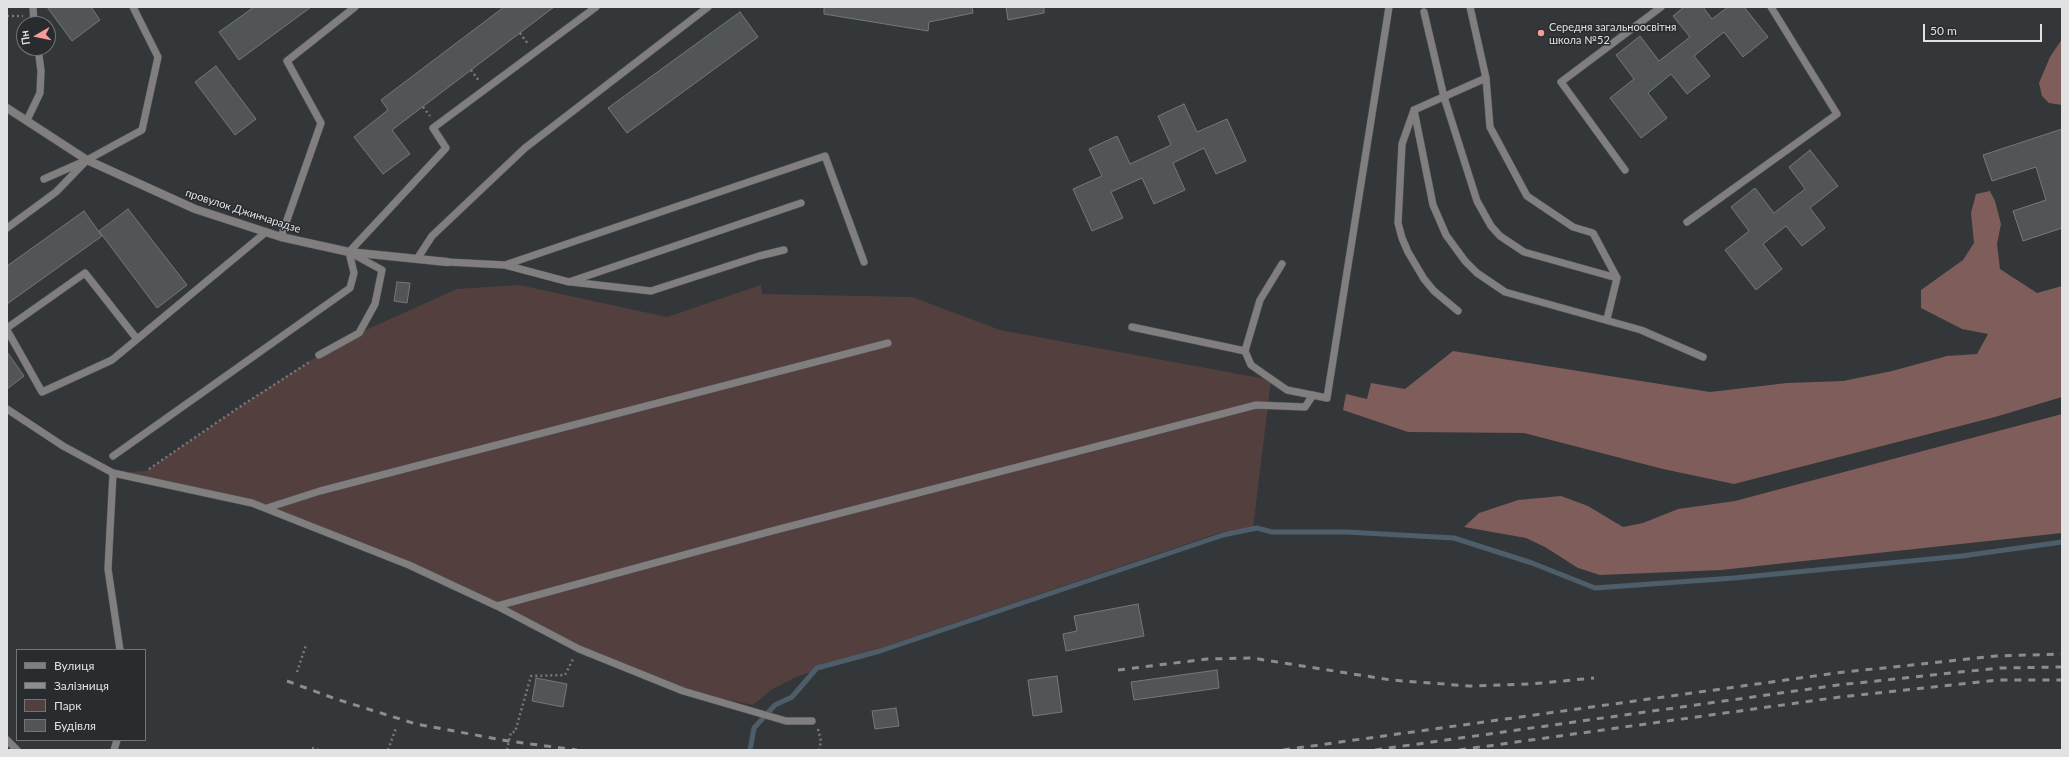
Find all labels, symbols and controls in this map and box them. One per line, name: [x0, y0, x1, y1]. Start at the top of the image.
north arrow: [16, 16, 56, 56]
scale bar: [1925, 16, 2044, 42]
place label: Середня загальноосвітня школа №52: [1549, 20, 1676, 46]
text: 50 m: [1930, 23, 1957, 38]
marker: Середня загальноосвітня школа №52: [1536, 28, 1546, 38]
text: Пн: [17, 30, 32, 46]
street label: провулок Джинчарадзе: [184, 186, 302, 236]
legend: [16, 649, 146, 741]
text: Вулиця: [54, 658, 94, 673]
text: Залізниця: [54, 678, 109, 693]
text: Парк: [54, 698, 82, 713]
text: Будівля: [54, 718, 96, 733]

